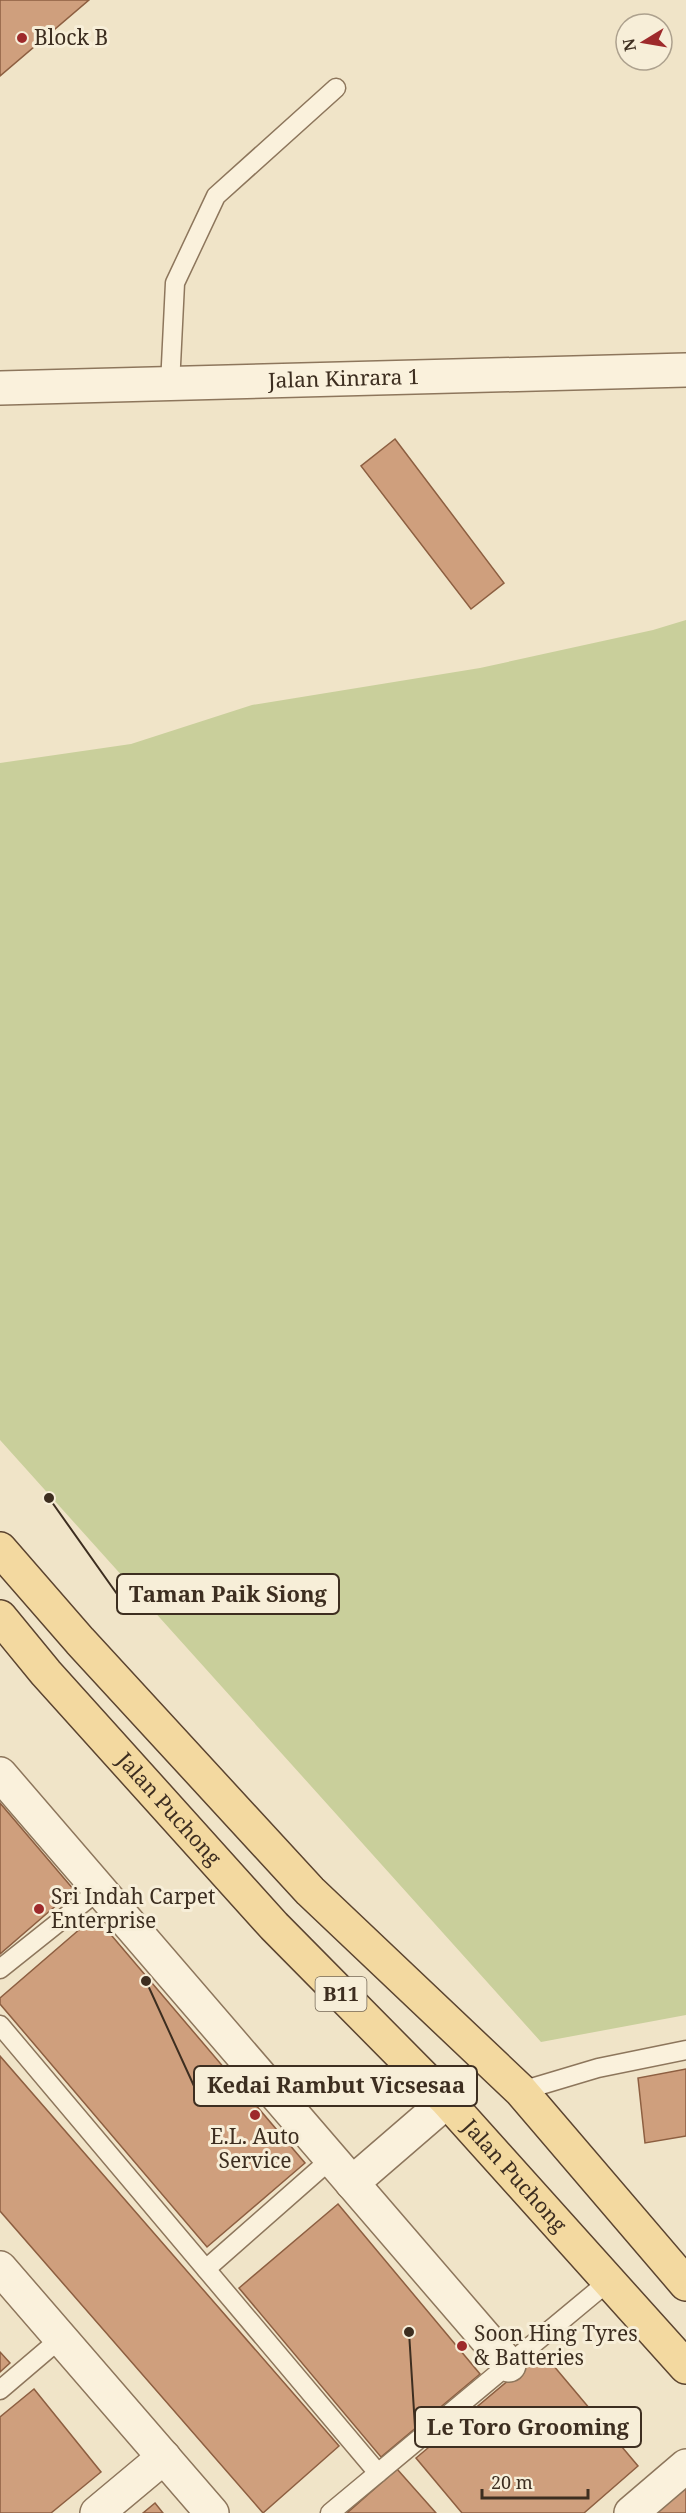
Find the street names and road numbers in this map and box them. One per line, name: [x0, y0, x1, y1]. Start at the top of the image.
street label: Jalan Kinrara 1: [267, 362, 420, 394]
street label: Jalan Puchong: [111, 1745, 228, 1872]
road number: B11: [316, 1977, 366, 2011]
street label: Jalan Puchong: [456, 2112, 574, 2239]

